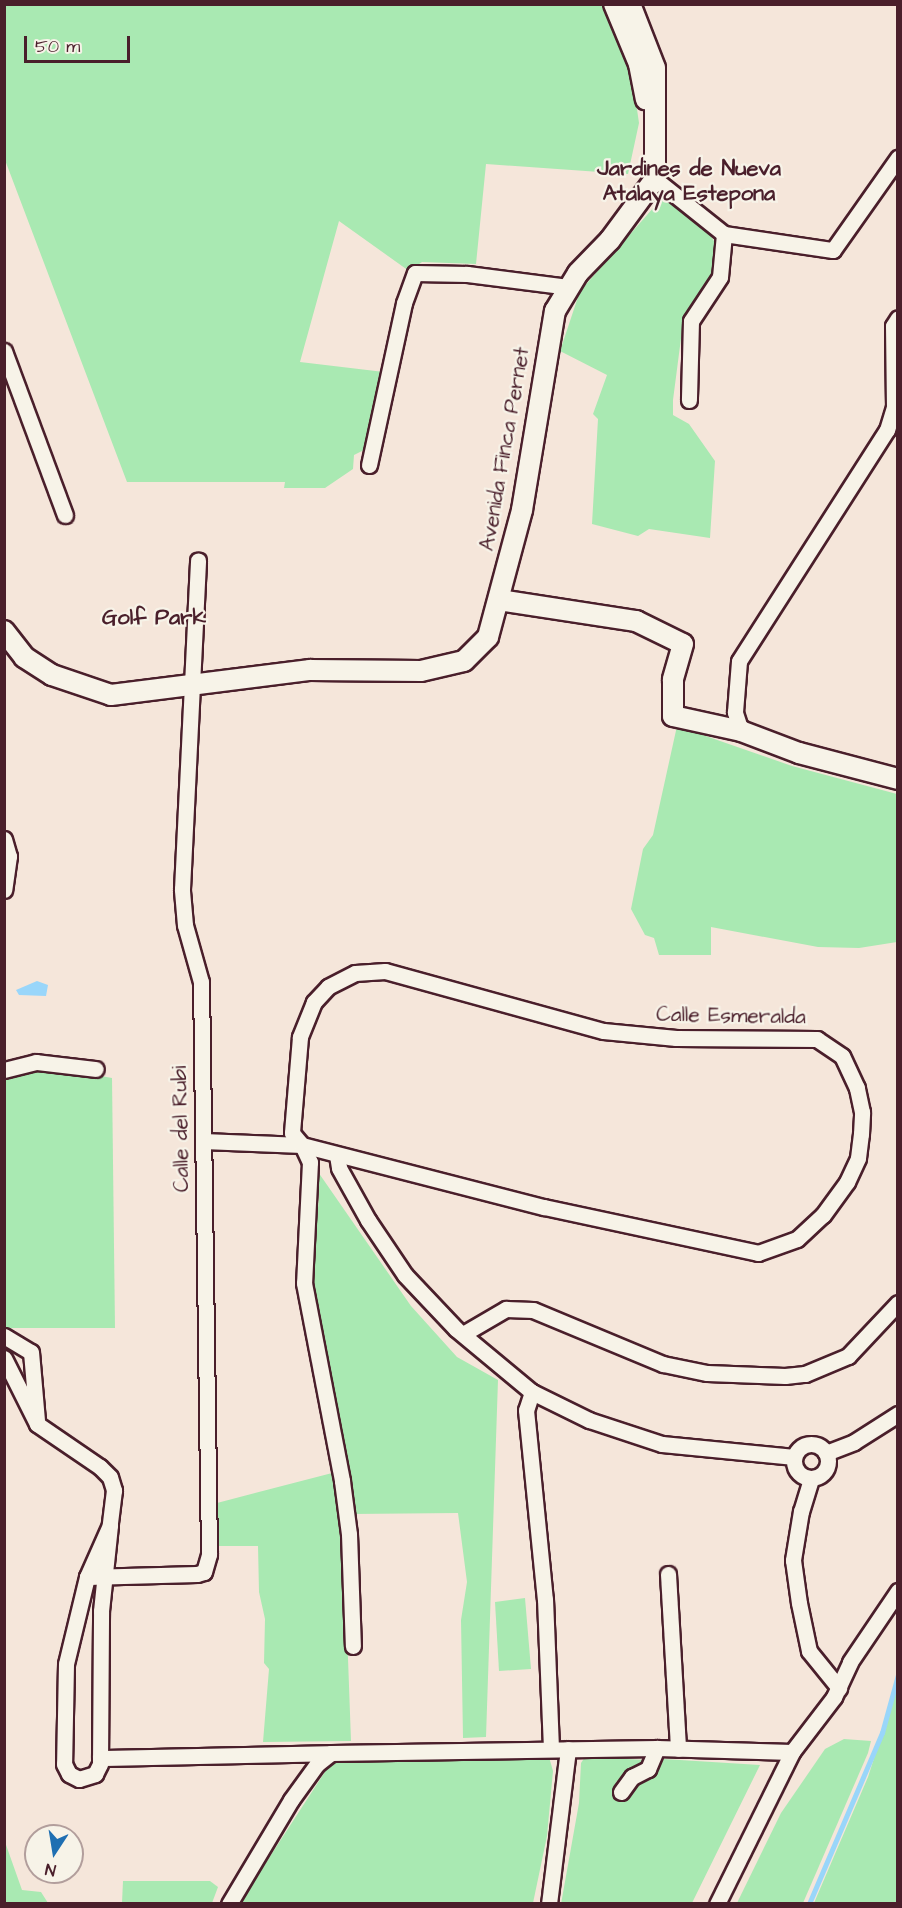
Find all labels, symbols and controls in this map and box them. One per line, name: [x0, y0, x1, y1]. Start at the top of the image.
scale bar: [27, 24, 134, 62]
text: 50 m: [35, 34, 80, 59]
district label: Jardines de Nueva Atalaya Estepona: [597, 155, 781, 206]
street label: Avenida Finca Pernet: [475, 345, 535, 553]
district label: Golf Park: [102, 605, 206, 631]
street label: Calle Esmeralda: [656, 1002, 806, 1030]
street label: Calle del Rubi: [167, 1066, 195, 1192]
north arrow: [24, 1824, 84, 1884]
text: N: [43, 1858, 58, 1881]

